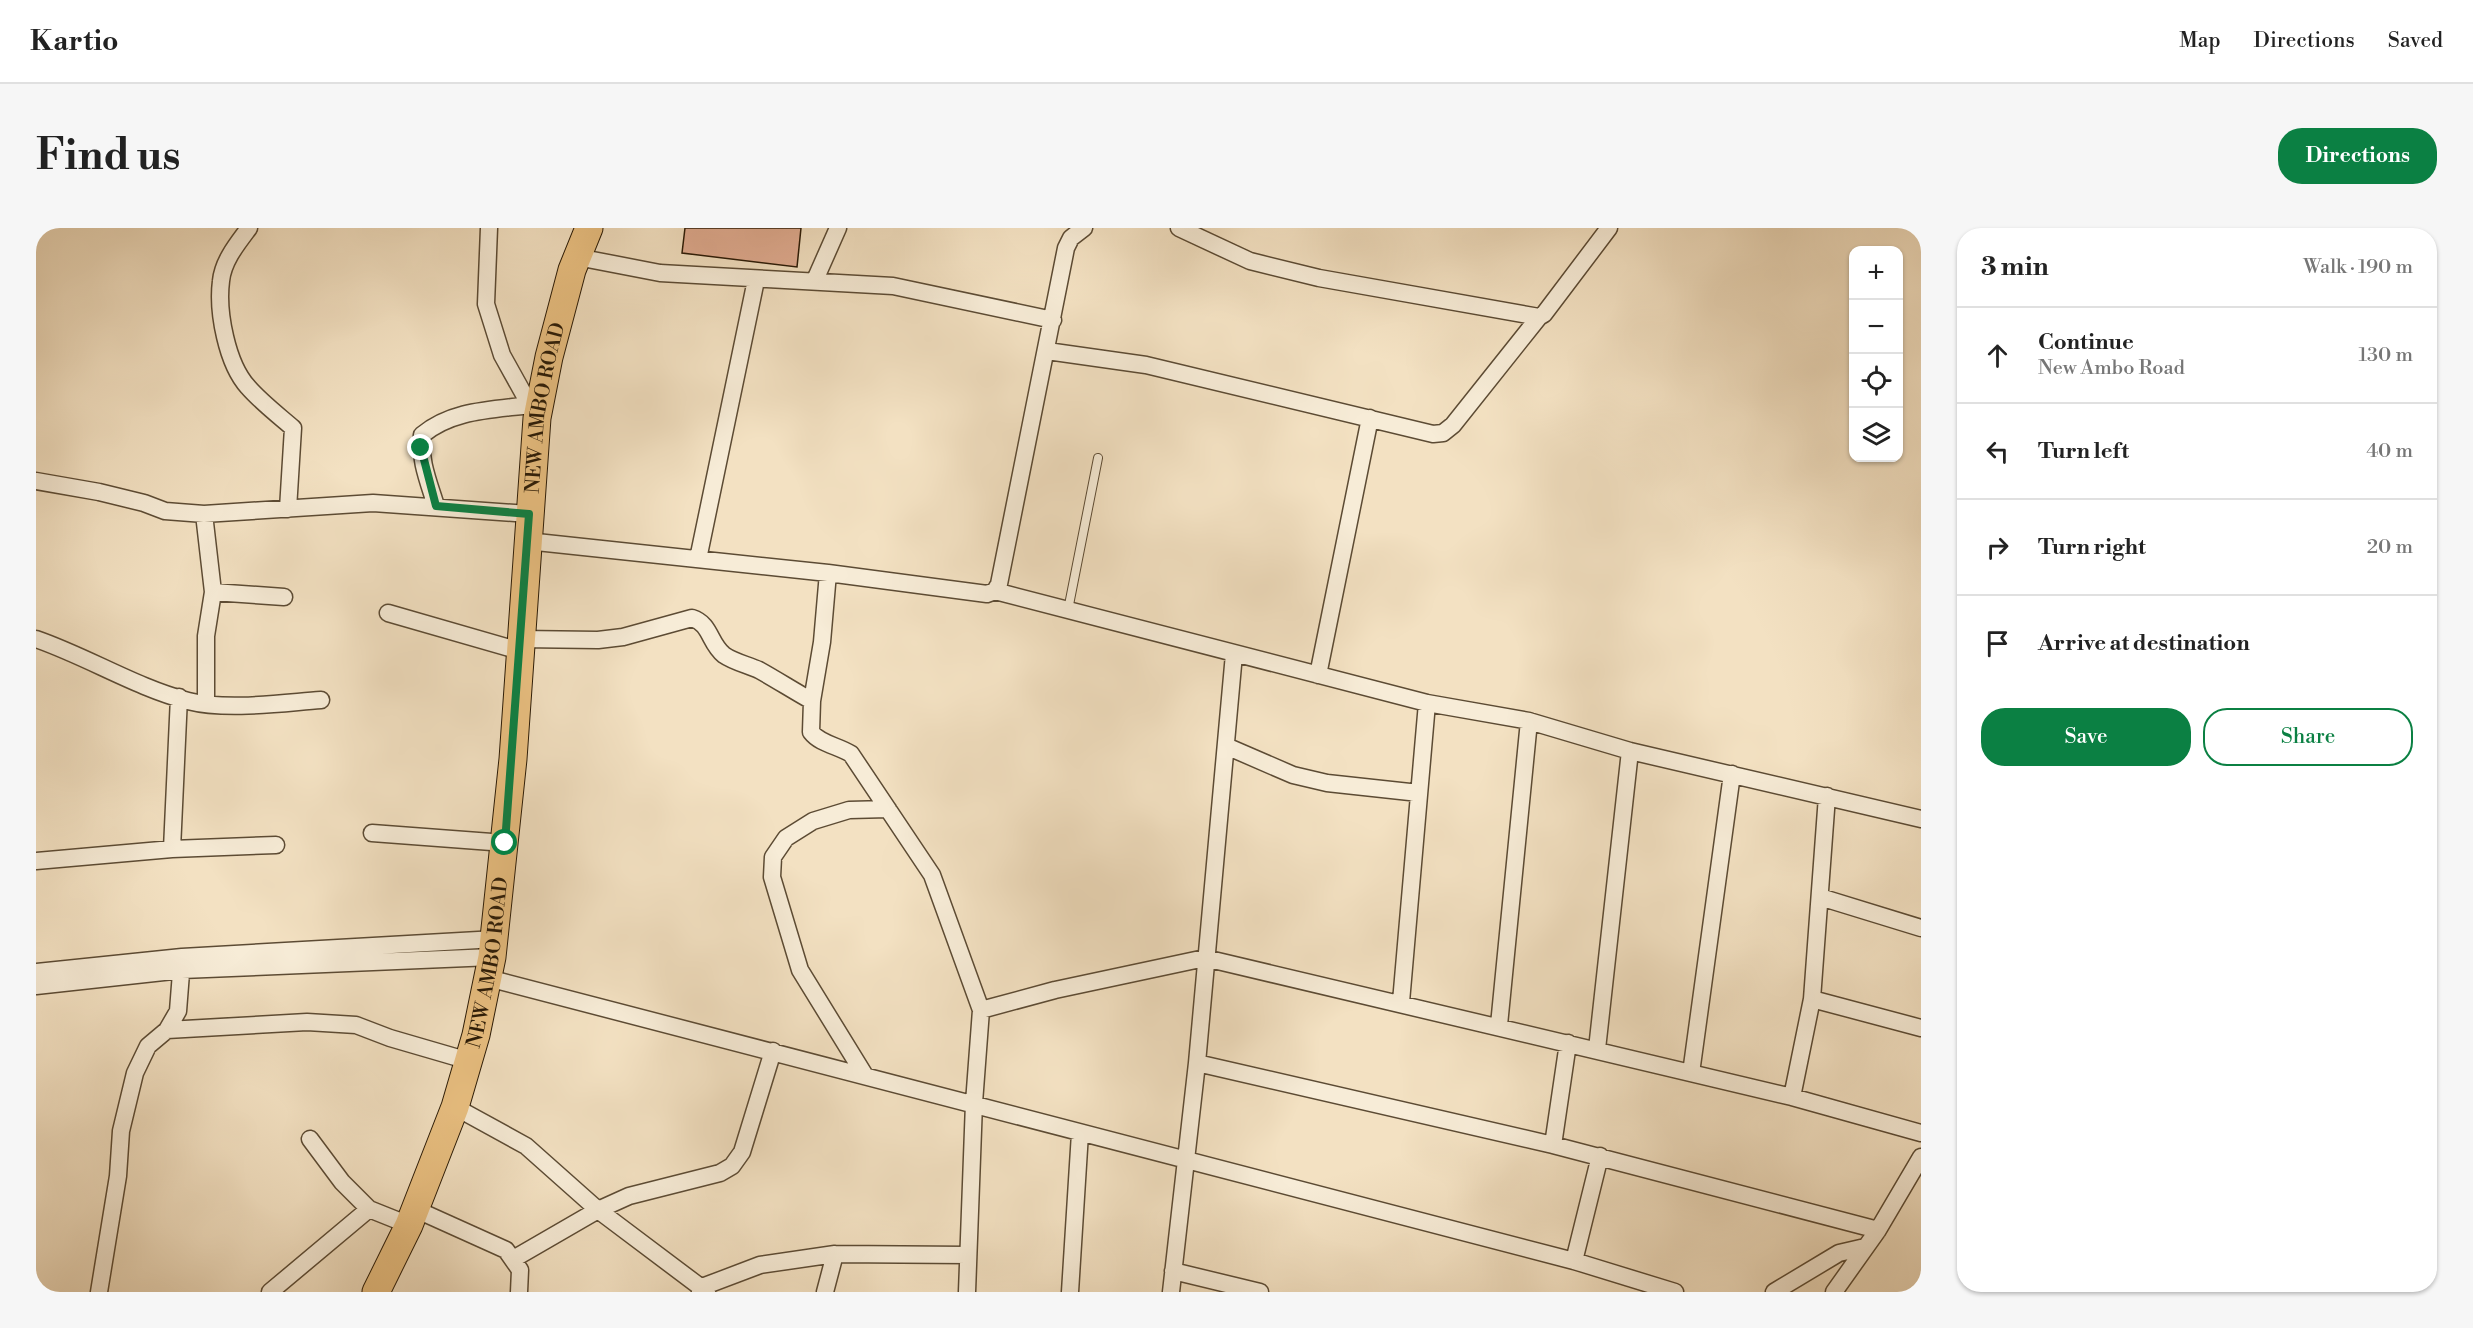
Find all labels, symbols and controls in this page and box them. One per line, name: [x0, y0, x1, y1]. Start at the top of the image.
text: Kartio: [30, 24, 119, 59]
text: Map: [2179, 28, 2221, 54]
text: Directions: [2254, 28, 2355, 54]
text: Saved: [2388, 28, 2443, 54]
button: Directions: [2278, 128, 2437, 184]
text: Find us: [36, 130, 180, 183]
map controls: [1849, 246, 1903, 462]
button: +: [1849, 246, 1903, 300]
text: 3 min: [1981, 251, 2049, 283]
text: Walk · 190 m: [2303, 255, 2413, 280]
button: −: [1849, 300, 1903, 354]
street label: NEW AMBO ROAD: [521, 320, 572, 494]
text: Continue: [2038, 329, 2134, 356]
icon: ahead: [1981, 339, 2014, 372]
text: 130 m: [2358, 343, 2413, 368]
button: locate: [1849, 354, 1903, 408]
text: New Ambo Road: [2038, 356, 2185, 381]
button: layers: [1849, 408, 1903, 462]
route end: [407, 434, 433, 460]
icon: left: [1981, 435, 2014, 468]
text: Turn left: [2038, 438, 2129, 465]
text: 40 m: [2366, 439, 2413, 464]
icon: right: [1981, 531, 2014, 564]
text: Turn right: [2038, 534, 2146, 561]
text: 20 m: [2367, 535, 2413, 560]
icon: arrive: [1981, 627, 2014, 660]
text: Arrive at destination: [2038, 630, 2250, 657]
button: Save: [1981, 708, 2191, 766]
button: Share: [2203, 708, 2413, 766]
route start: [491, 829, 517, 855]
street label: NEW AMBO ROAD: [462, 876, 514, 1051]

